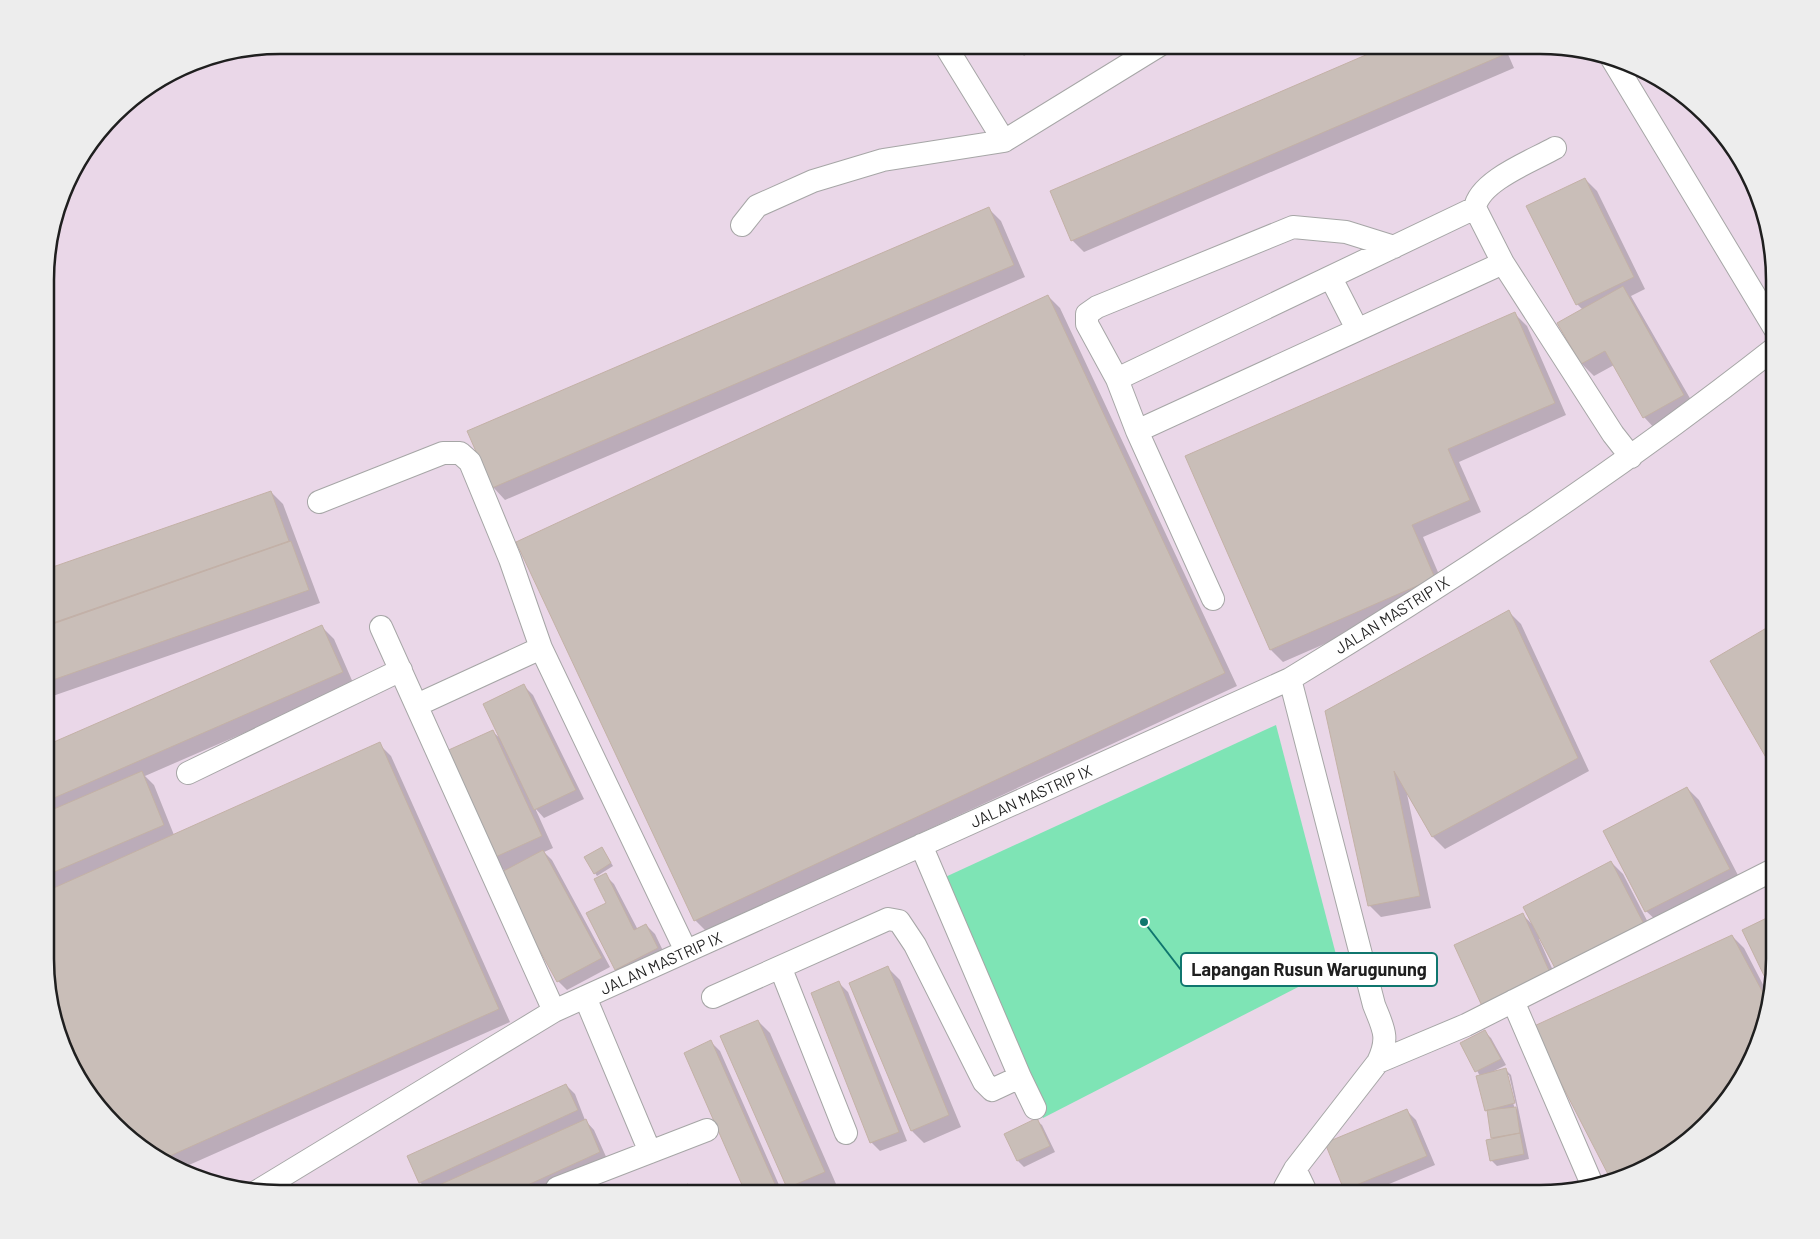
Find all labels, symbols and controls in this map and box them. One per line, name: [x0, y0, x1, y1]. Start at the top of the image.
street label: JALAN MASTRIP IX: [1331, 572, 1452, 657]
street label: JALAN MASTRIP IX: [967, 760, 1095, 831]
street label: JALAN MASTRIP IX: [597, 927, 725, 998]
callout: Lapangan Rusun Warugunung: [1181, 953, 1437, 986]
text: Lapangan Rusun Warugunung: [1191, 958, 1427, 980]

